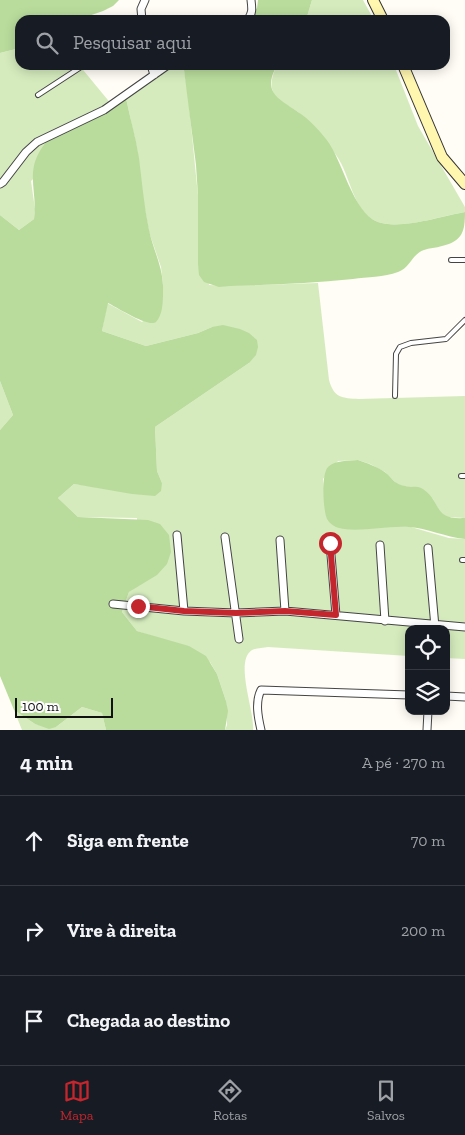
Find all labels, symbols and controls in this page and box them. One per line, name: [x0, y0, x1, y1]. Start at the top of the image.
search box: [15, 15, 450, 70]
icon: search: [33, 29, 61, 57]
text: Pesquisar aqui: [73, 31, 192, 54]
route start: [319, 532, 342, 555]
route end: [127, 595, 150, 618]
map controls: [405, 625, 450, 715]
button: locate: [405, 625, 450, 670]
button: layers: [405, 670, 450, 715]
scale bar: [15, 695, 112, 718]
text: 100 m: [22, 698, 59, 715]
text: 4 min: [20, 750, 73, 775]
text: A pé · 270 m: [362, 753, 445, 772]
icon: ahead: [20, 827, 48, 855]
text: Siga em frente: [67, 829, 189, 852]
text: 70 m: [411, 831, 445, 850]
icon: right: [20, 917, 48, 945]
text: Vire à direita: [67, 919, 176, 942]
text: 200 m: [401, 921, 445, 940]
icon: arrive: [20, 1007, 48, 1035]
text: Chegada ao destino: [67, 1009, 230, 1032]
tab: Mapa: [60, 1077, 93, 1124]
tab: Rotas: [213, 1077, 247, 1124]
tab: Salvos: [367, 1077, 405, 1124]

